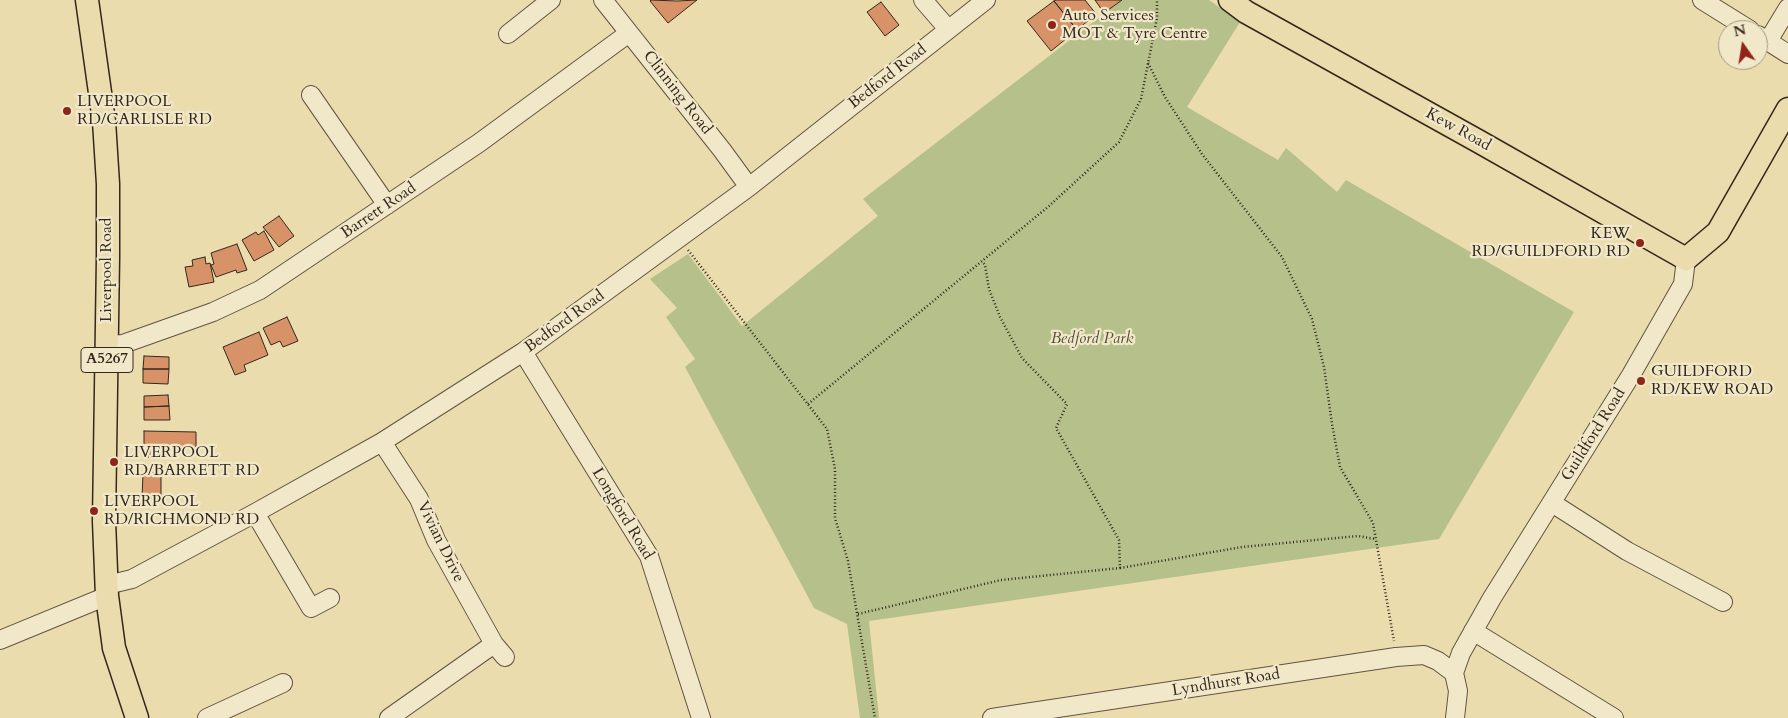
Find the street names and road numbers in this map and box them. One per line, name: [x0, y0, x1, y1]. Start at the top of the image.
street label: Bedford Road: [845, 41, 931, 113]
street label: Clinning Road: [638, 47, 716, 139]
street label: Kew Road: [1422, 104, 1494, 156]
street label: Barrett Road: [338, 179, 420, 243]
street label: Liverpool Road: [97, 218, 117, 322]
street label: Bedford Road: [521, 287, 609, 357]
road number: A5267: [81, 348, 133, 372]
street label: Guildford Road: [1558, 385, 1630, 485]
street label: Longford Road: [587, 465, 657, 563]
street label: Vivian Drive: [412, 498, 468, 586]
street label: Lyndhurst Road: [1171, 665, 1281, 701]

